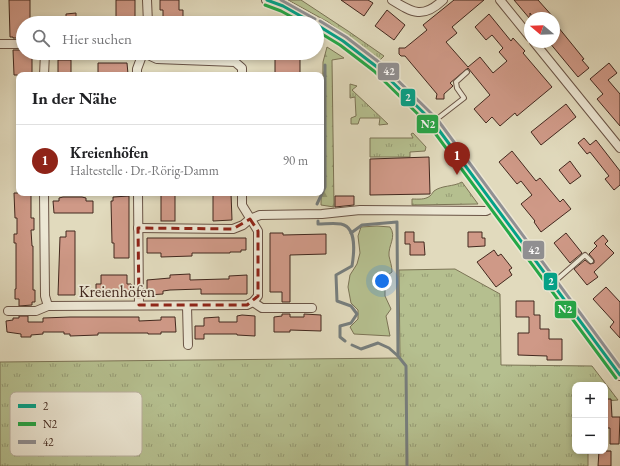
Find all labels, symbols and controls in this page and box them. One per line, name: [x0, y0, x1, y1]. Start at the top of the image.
north arrow: [524, 12, 560, 48]
search box: [16, 16, 324, 60]
icon: search: [30, 27, 52, 49]
text: Hier suchen: [62, 29, 132, 48]
line badge: 42: [377, 62, 400, 81]
text: 42: [383, 64, 395, 78]
text: In der Nähe: [32, 87, 117, 109]
line badge: 2: [400, 88, 416, 107]
text: 2: [405, 90, 411, 104]
line badge: N2: [416, 114, 439, 134]
text: N2: [421, 117, 436, 131]
pin: 1: [444, 142, 470, 175]
text: Kreienhöfen: [70, 143, 149, 162]
text: 1: [42, 152, 48, 169]
text: 90 m: [283, 152, 308, 169]
text: Haltestelle · Dr.-Rörig-Damm: [70, 162, 219, 179]
line badge: 42: [522, 240, 545, 260]
text: 42: [528, 243, 540, 257]
your location: [372, 271, 392, 291]
line badge: 2: [543, 272, 558, 291]
text: 2: [548, 274, 554, 288]
street label: Kreienhöfen: [79, 281, 156, 302]
line badge: N2: [554, 300, 577, 319]
text: N2: [558, 302, 573, 316]
map controls: [572, 382, 608, 454]
button: +: [572, 382, 608, 418]
legend: [10, 392, 142, 456]
text: 2: [43, 399, 49, 413]
text: N2: [43, 417, 58, 431]
button: −: [572, 418, 608, 454]
text: 42: [43, 435, 54, 449]

